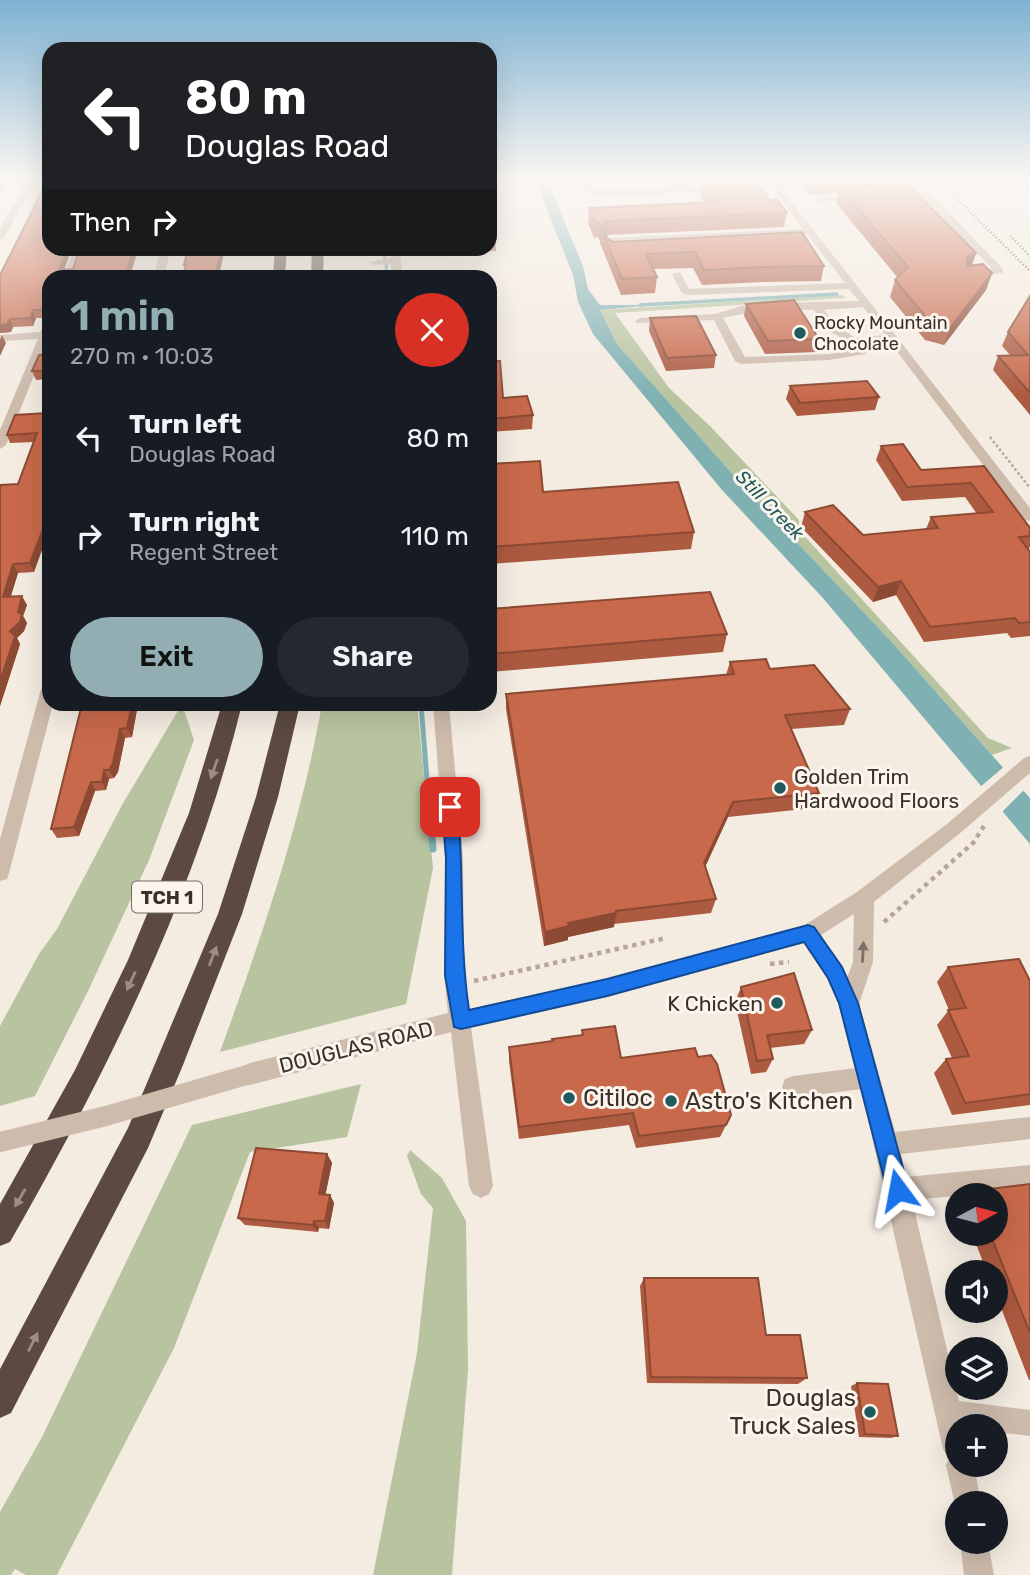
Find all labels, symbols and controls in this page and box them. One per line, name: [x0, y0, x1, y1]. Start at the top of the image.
text: 80 m: [185, 68, 307, 126]
icon: left: [70, 70, 161, 161]
text: Douglas Road: [185, 127, 389, 165]
icon: right: [145, 203, 183, 241]
text: Then: [70, 207, 131, 238]
text: 1 min: [70, 291, 176, 341]
button: close: [395, 293, 469, 367]
place label: Rocky Mountain Chocolate: [814, 312, 948, 355]
marker: Rocky Mountain Chocolate: [792, 325, 808, 341]
text: 270 m · 10:03: [70, 342, 214, 370]
text: Turn left: [129, 409, 241, 440]
icon: left: [70, 419, 108, 457]
text: 80 m: [406, 423, 469, 454]
text: Douglas Road: [129, 440, 276, 468]
water label: Still Creek: [731, 465, 809, 545]
text: Turn right: [129, 507, 259, 538]
icon: right: [70, 517, 108, 555]
text: 110 m: [401, 521, 469, 552]
text: Regent Street: [129, 538, 278, 566]
button: Exit: [70, 617, 263, 697]
button: Share: [277, 617, 469, 697]
one-way arrow: [208, 759, 219, 780]
place label: Golden Trim Hardwood Floors: [794, 764, 959, 813]
pin: [420, 777, 480, 837]
marker: Golden Trim Hardwood Floors: [772, 780, 788, 796]
icon: arrive: [431, 788, 469, 826]
road number: TCH 1: [132, 882, 202, 912]
one-way arrow: [857, 941, 868, 963]
one-way arrow: [208, 945, 219, 966]
one-way arrow: [125, 971, 137, 991]
place label: K Chicken: [667, 991, 763, 1016]
marker: K Chicken: [769, 995, 785, 1011]
street label: DOUGLAS ROAD: [276, 1016, 436, 1078]
place label: Citiloc: [583, 1084, 653, 1112]
place label: Astro's Kitchen: [685, 1087, 853, 1115]
marker: Citiloc: [561, 1090, 577, 1106]
marker: Astro's Kitchen: [663, 1093, 679, 1109]
position arrow: [861, 1153, 935, 1227]
north arrow: [945, 1183, 1008, 1246]
map controls: [945, 1183, 1008, 1554]
one-way arrow: [14, 1188, 27, 1207]
button: sound: [945, 1260, 1008, 1323]
one-way arrow: [27, 1332, 38, 1352]
button: layers: [945, 1337, 1008, 1400]
place label: Douglas Truck Sales: [730, 1384, 856, 1440]
marker: Douglas Truck Sales: [862, 1404, 878, 1420]
button: +: [945, 1414, 1008, 1477]
button: −: [945, 1491, 1008, 1554]

